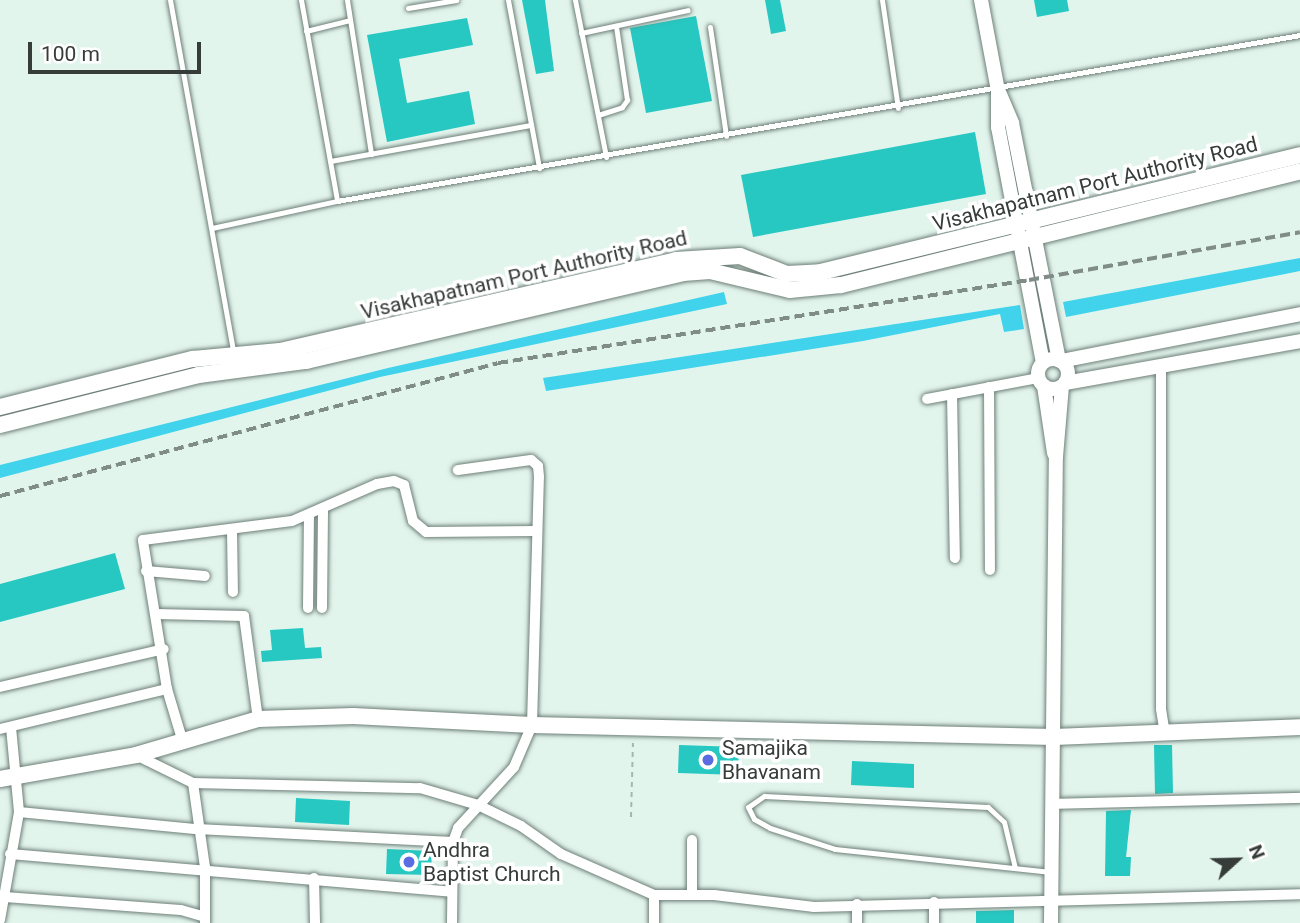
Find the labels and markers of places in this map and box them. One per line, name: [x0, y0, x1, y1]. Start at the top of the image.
place label: Samajika Bhavanam: [722, 735, 821, 785]
marker: Samajika Bhavanam: [700, 752, 716, 768]
place label: Andhra Baptist Church: [423, 837, 560, 887]
marker: Andhra Baptist Church: [401, 854, 417, 870]

